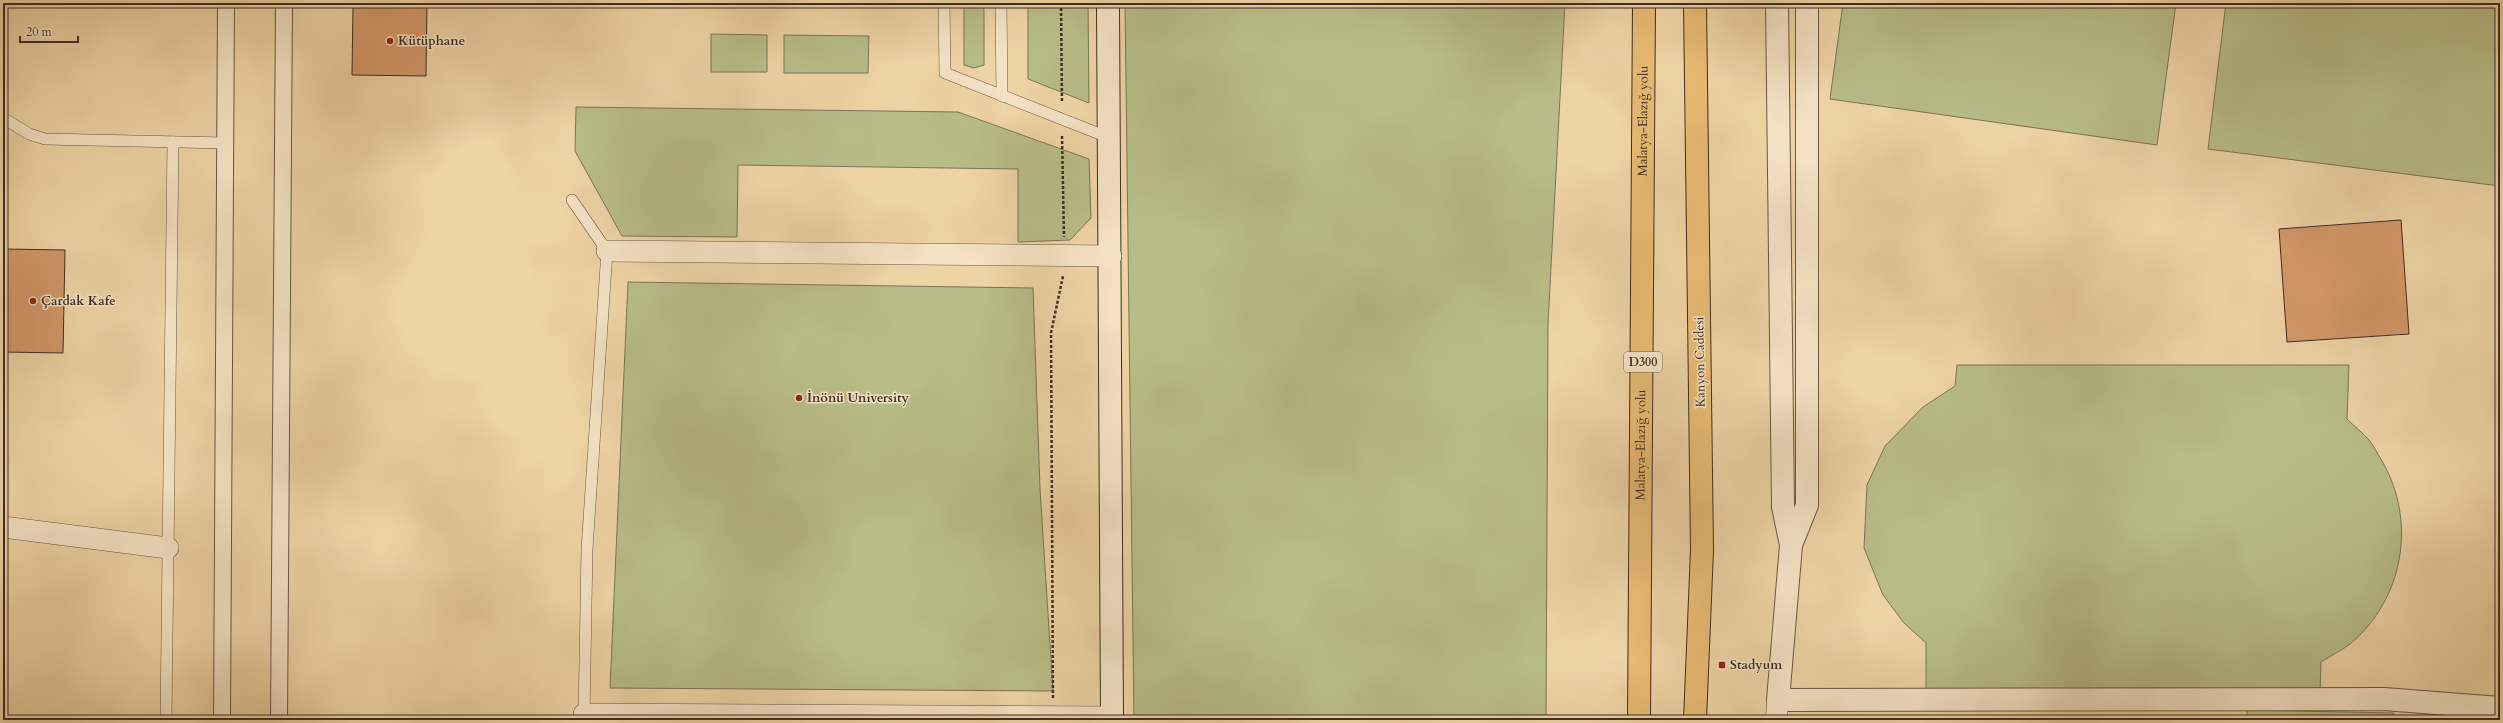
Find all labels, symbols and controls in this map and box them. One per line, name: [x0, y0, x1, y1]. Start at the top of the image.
scale bar: [20, 18, 78, 44]
text: 20 m: [26, 24, 53, 40]
place label: Kütüphane: [398, 32, 465, 50]
marker: Kütüphane: [385, 36, 395, 46]
street label: Malatya-Elazığ yolu: [1634, 66, 1653, 176]
place label: Çardak Kafe: [41, 292, 116, 310]
marker: Çardak Kafe: [28, 296, 38, 306]
street label: Kanyon Caddesi: [1690, 316, 1710, 408]
road number: D300: [1624, 352, 1662, 372]
place label: İnönü University: [807, 389, 910, 407]
street label: Malatya-Elazığ yolu: [1632, 390, 1650, 500]
marker: İnönü University: [794, 393, 804, 403]
place label: Stadyum: [1730, 656, 1782, 674]
marker: Stadyum: [1717, 660, 1727, 670]

